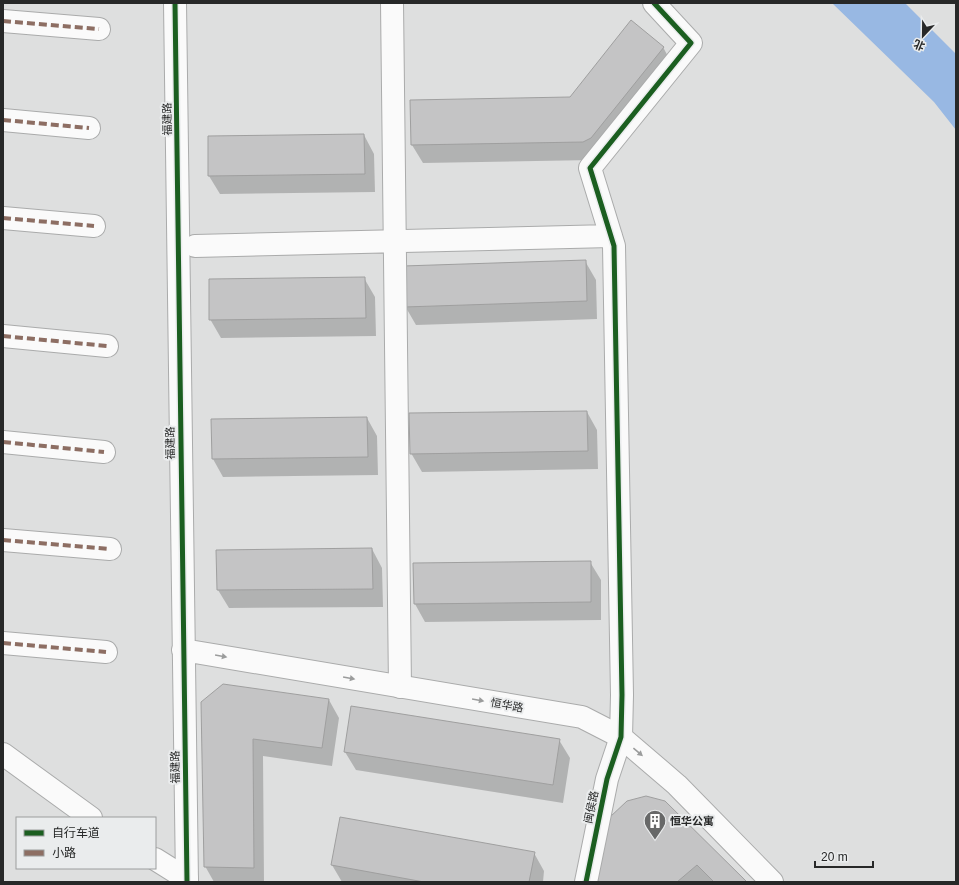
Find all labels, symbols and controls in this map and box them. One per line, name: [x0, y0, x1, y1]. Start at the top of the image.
north arrow: [903, 16, 943, 56]
text: 北: [912, 38, 927, 53]
street label: 福建路: [161, 102, 173, 136]
street label: 福建路: [164, 426, 176, 460]
one-way arrow: [215, 653, 227, 659]
one-way arrow: [343, 675, 356, 681]
street label: 恒华路: [490, 696, 524, 714]
one-way arrow: [471, 697, 484, 703]
one-way arrow: [633, 747, 643, 756]
street label: 福建路: [169, 750, 181, 784]
street label: 闽侯路: [582, 790, 600, 824]
building icon: 恒华公寓: [642, 808, 668, 841]
place label: 恒华公寓: [670, 815, 714, 827]
legend: [16, 817, 156, 869]
text: 自行车道: [52, 826, 100, 840]
scale bar: [815, 843, 873, 869]
text: 小路: [52, 846, 76, 860]
text: 20 m: [821, 850, 848, 864]

